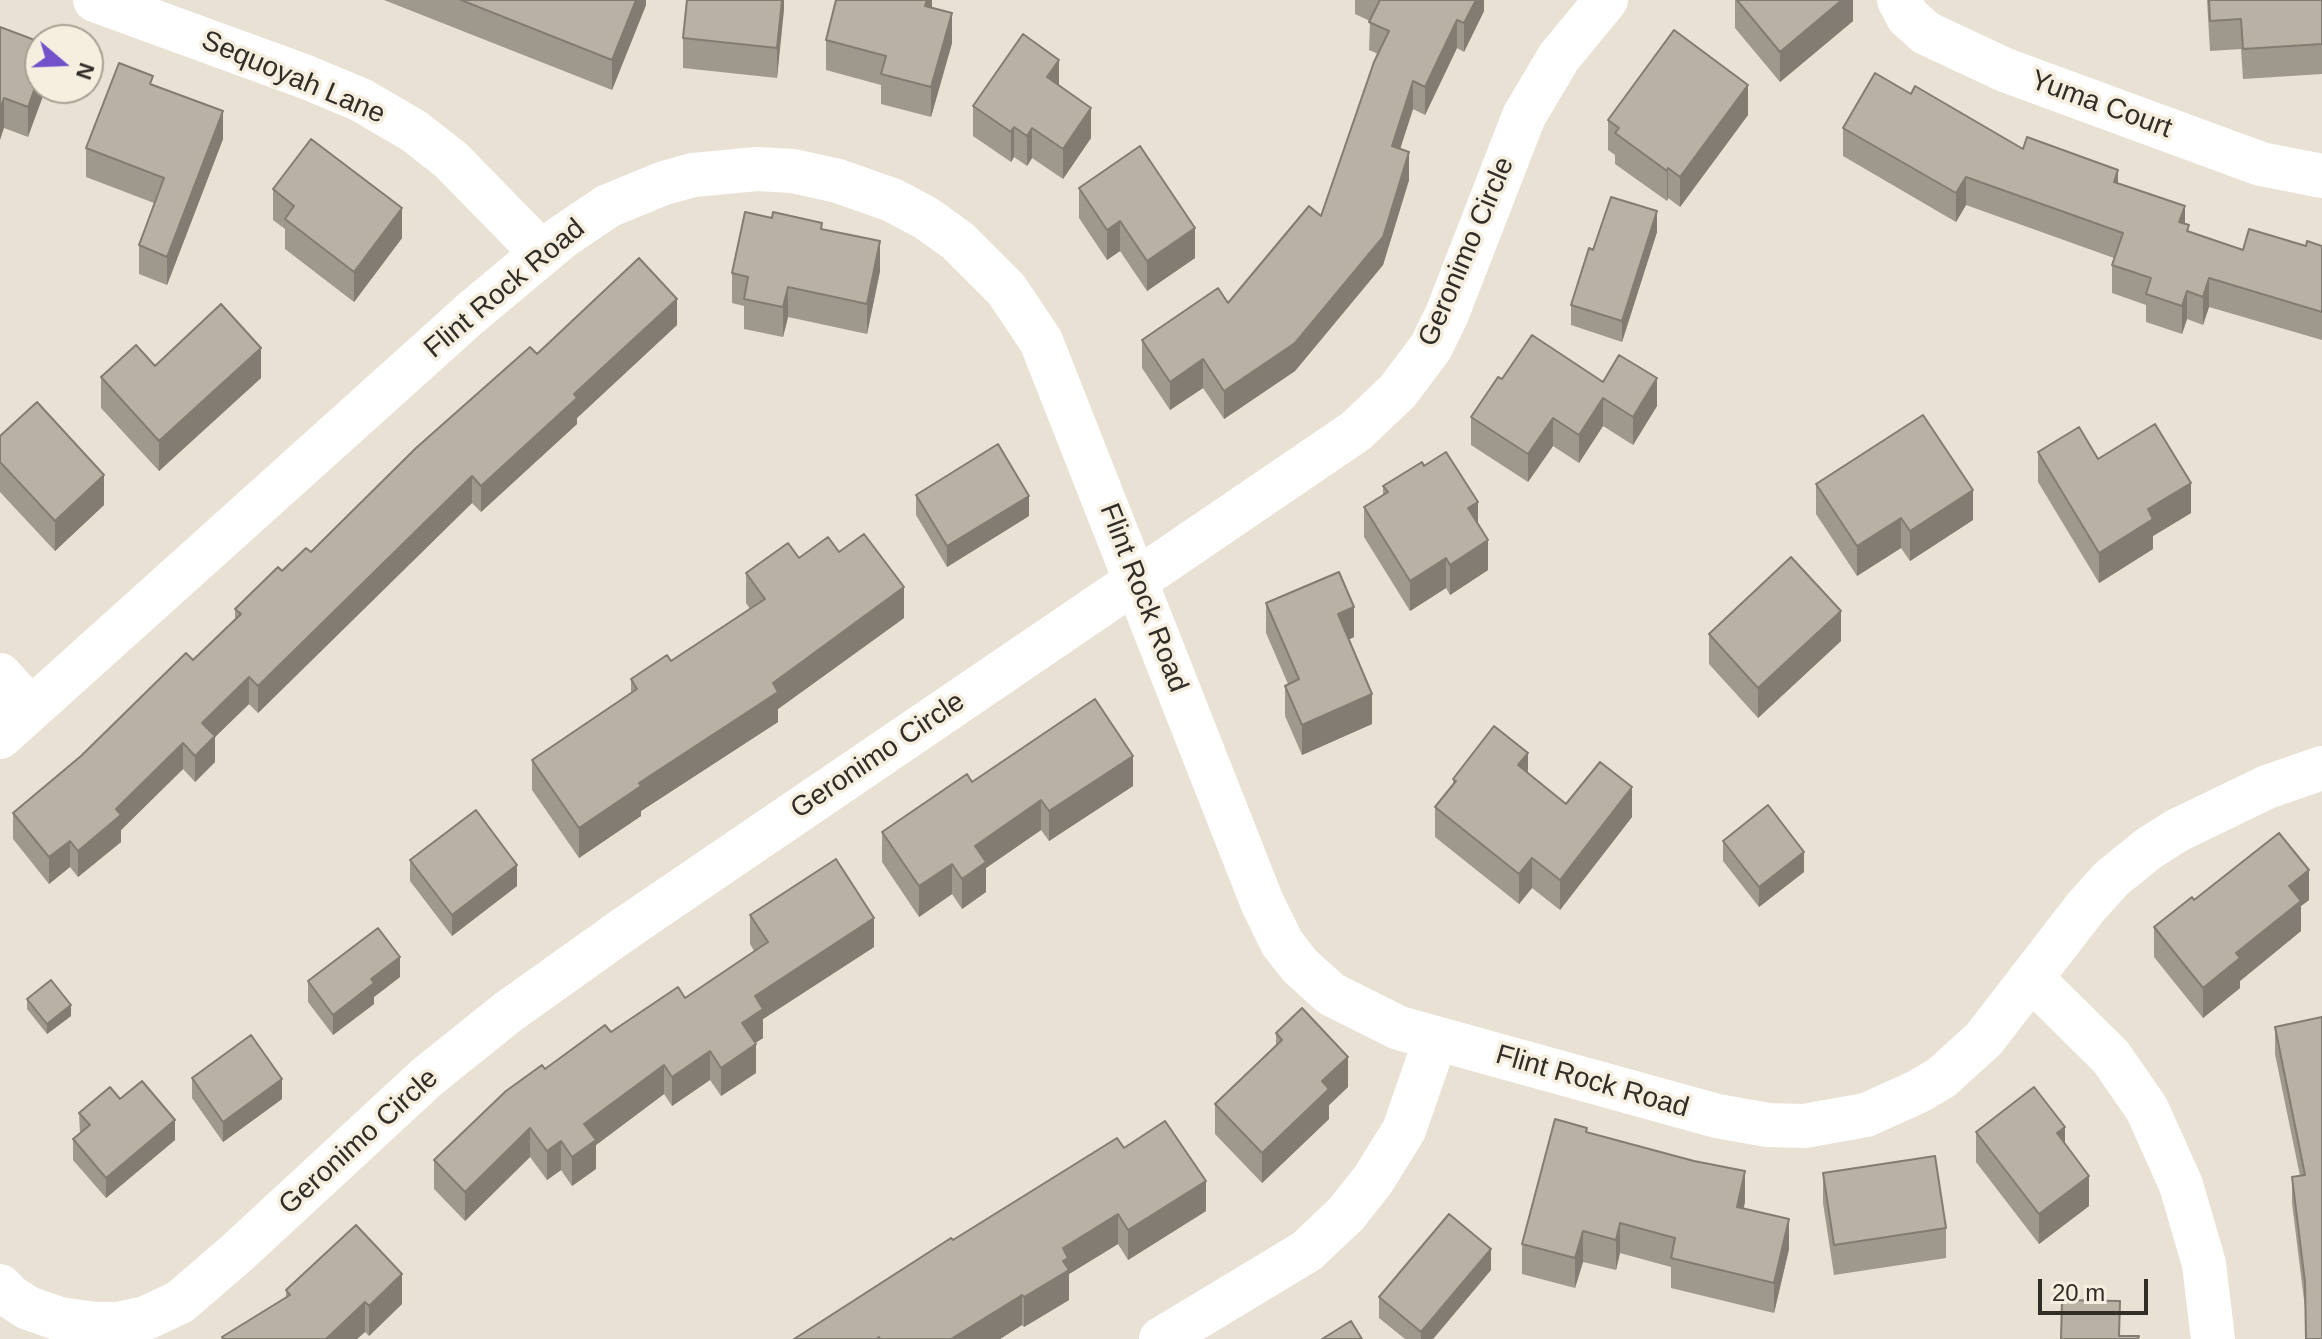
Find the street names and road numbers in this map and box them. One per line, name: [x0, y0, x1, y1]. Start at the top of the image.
street label: Sequoyah Lane: [196, 24, 390, 132]
street label: Yuma Court: [2026, 64, 2176, 146]
street label: Geronimo Circle: [1412, 152, 1522, 352]
street label: Flint Rock Road: [418, 212, 592, 366]
street label: Flint Rock Road: [1092, 499, 1194, 697]
street label: Geronimo Circle: [785, 686, 971, 826]
street label: Flint Rock Road: [1492, 1038, 1692, 1126]
street label: Geronimo Circle: [273, 1062, 445, 1222]

